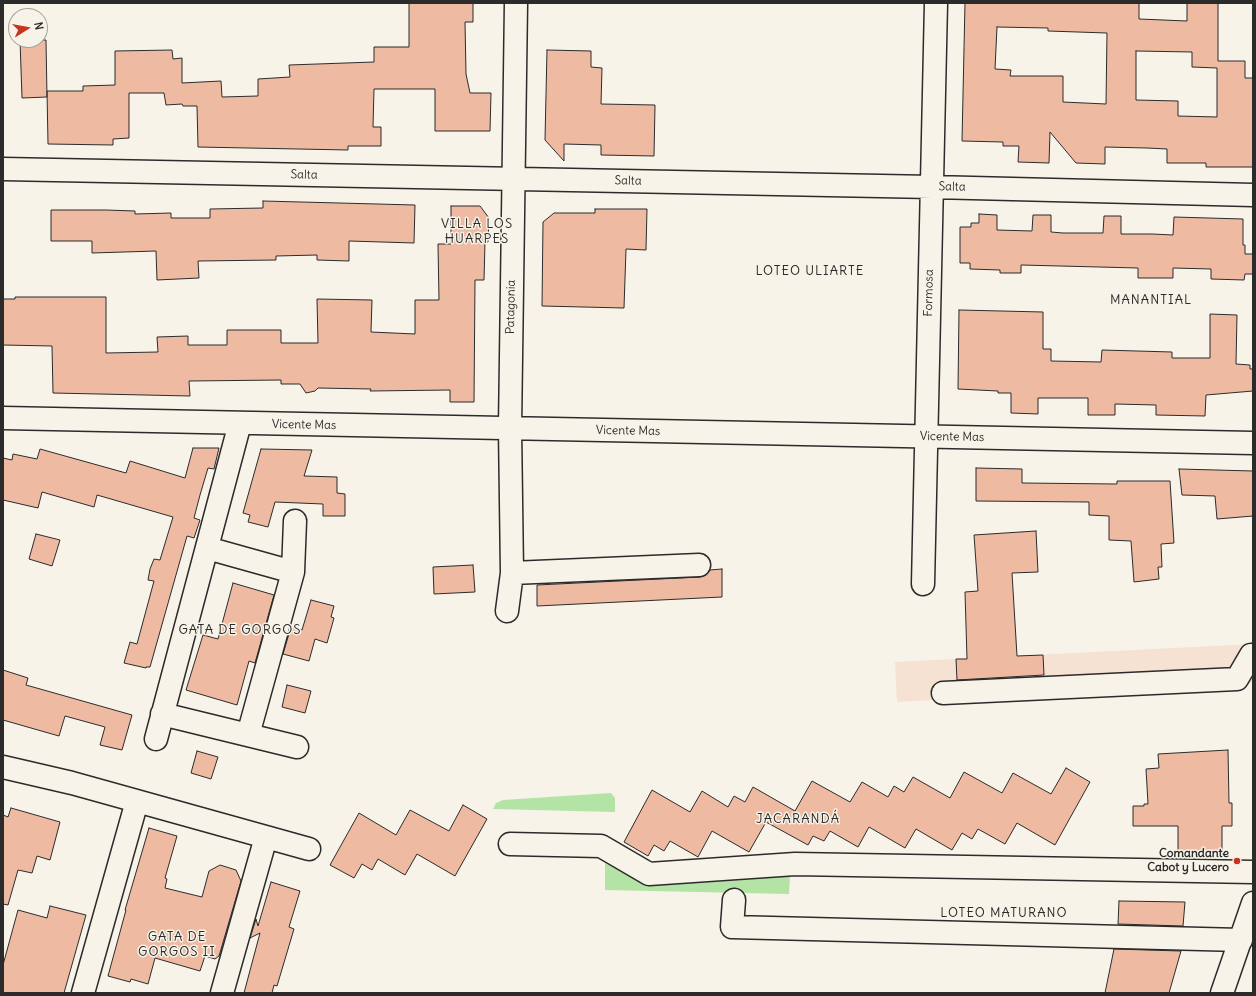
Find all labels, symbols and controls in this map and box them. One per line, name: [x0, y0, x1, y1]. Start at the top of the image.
north arrow: [8, 8, 48, 48]
text: N: [31, 21, 46, 31]
street label: Salta: [290, 168, 318, 182]
street label: Salta: [614, 174, 642, 188]
street label: Salta: [938, 180, 966, 194]
district label: VILLA LOS HUARPES: [441, 216, 513, 247]
district label: LOTEO ULIARTE: [755, 263, 865, 279]
street label: Formosa: [921, 269, 937, 317]
street label: Patagonia: [503, 280, 519, 334]
district label: MANANTIAL: [1110, 292, 1192, 308]
street label: Vicente Mas: [272, 417, 336, 433]
street label: Vicente Mas: [596, 423, 660, 439]
street label: Vicente Mas: [920, 429, 984, 445]
district label: GATA DE GORGOS: [178, 622, 302, 638]
district label: JACARANDÁ: [756, 811, 840, 827]
place label: Comandante Cabot y Lucero: [1147, 847, 1229, 875]
marker: Comandante Cabot y Lucero: [1232, 856, 1242, 866]
district label: LOTEO MATURANO: [940, 905, 1068, 921]
district label: GATA DE GORGOS II: [138, 929, 216, 960]

